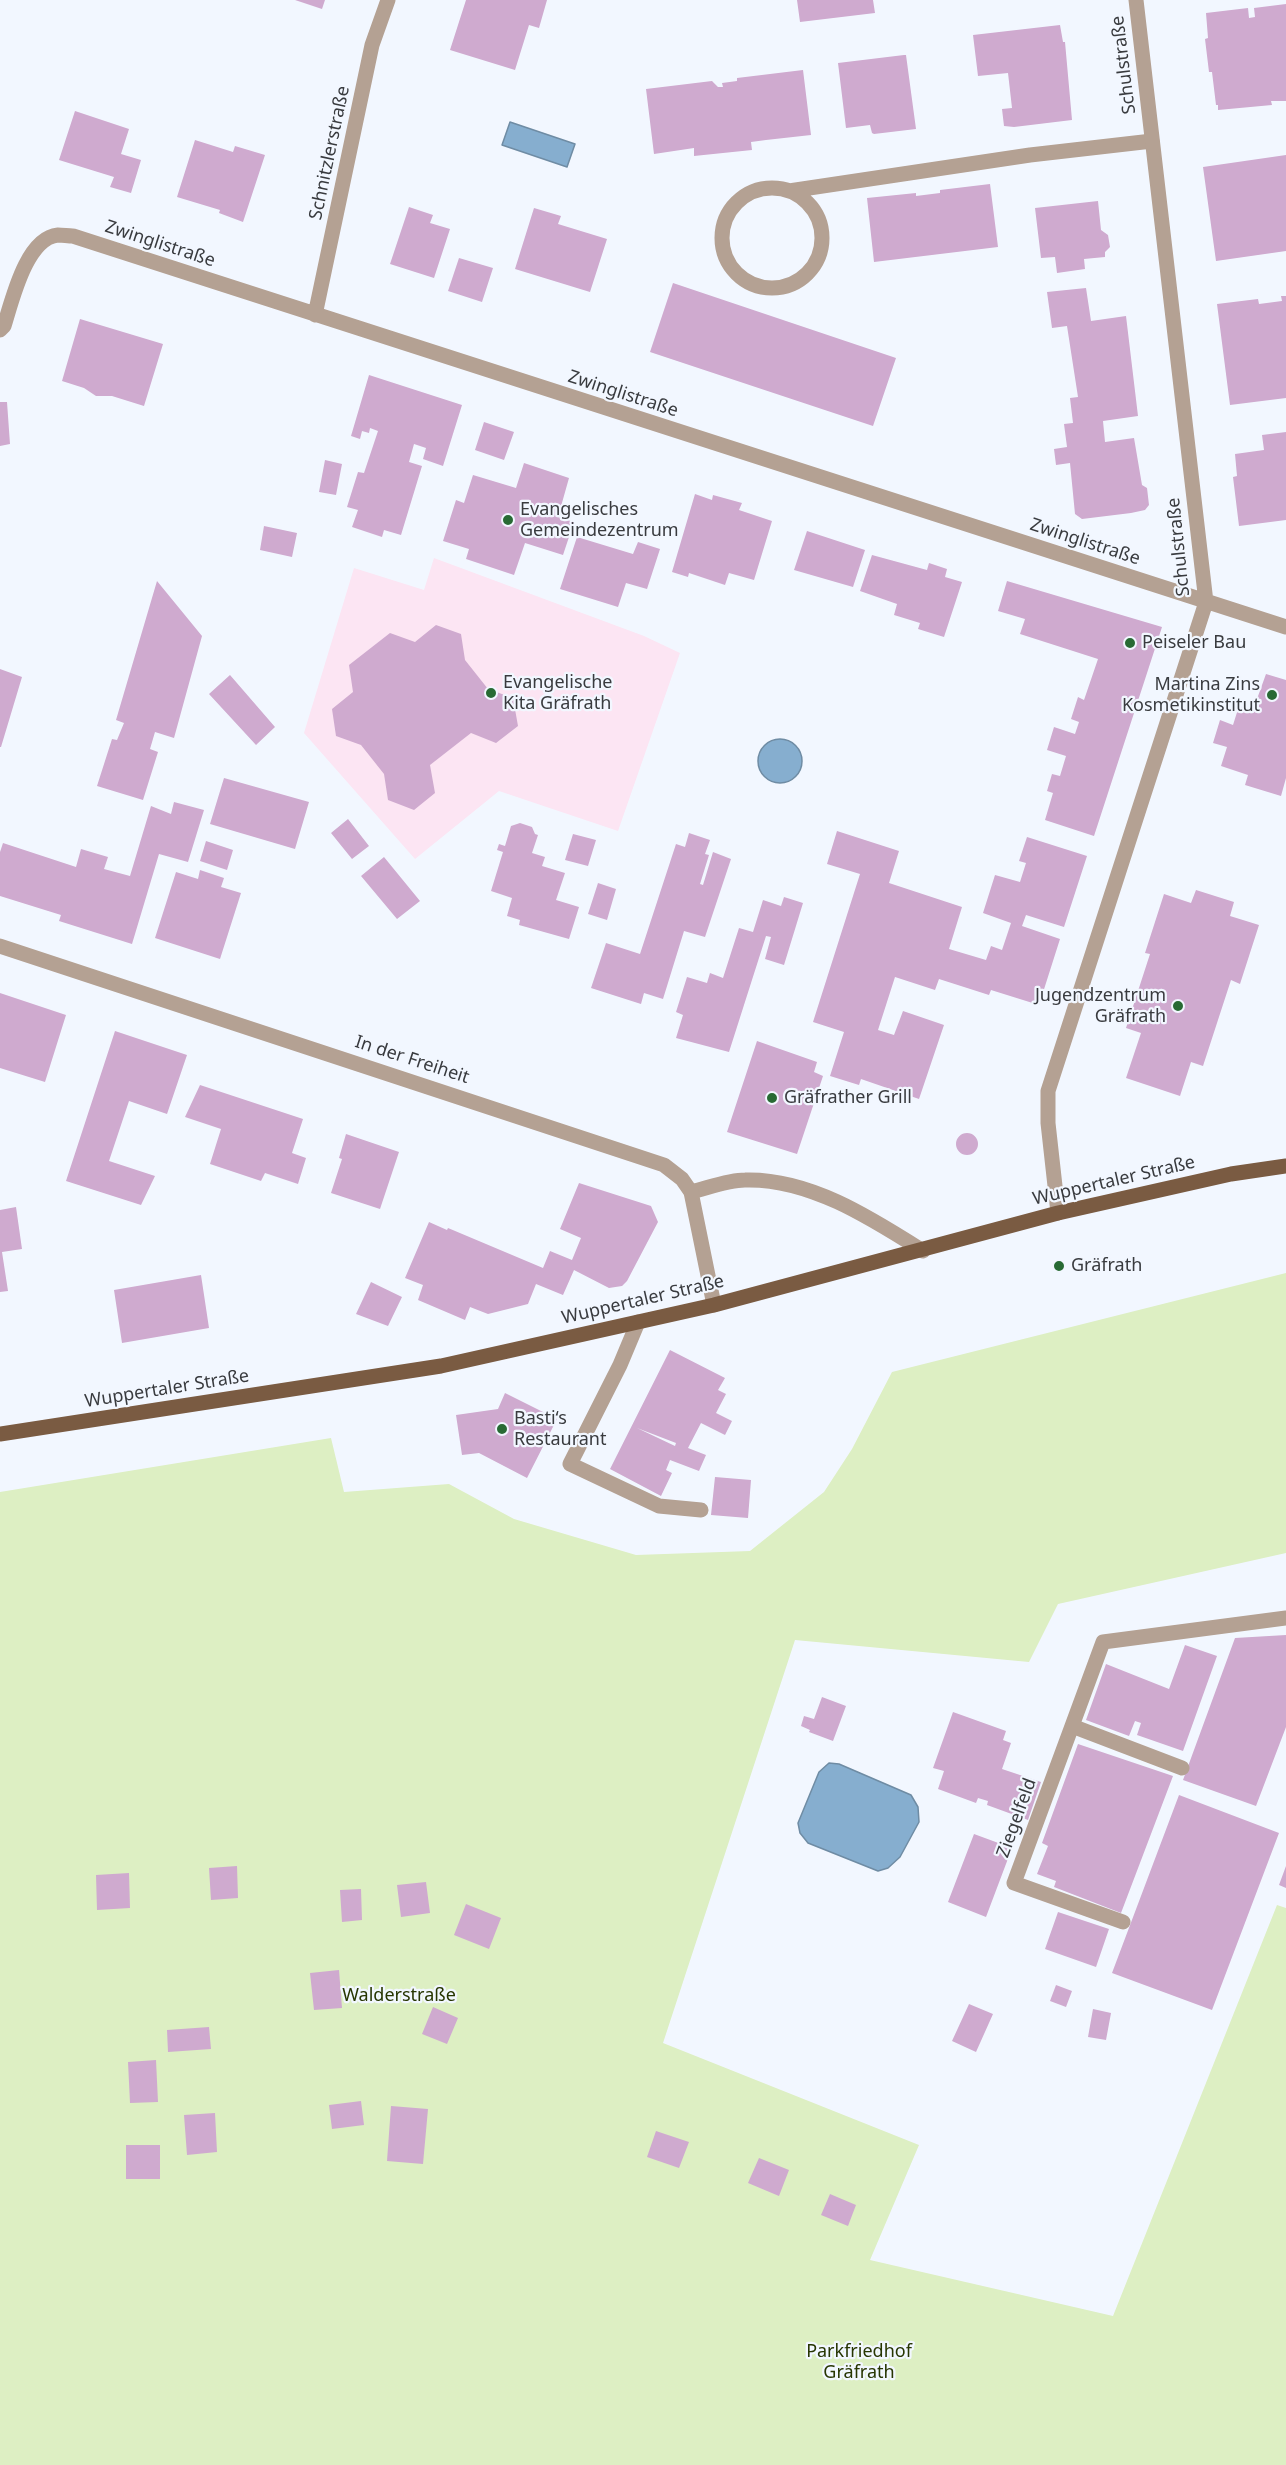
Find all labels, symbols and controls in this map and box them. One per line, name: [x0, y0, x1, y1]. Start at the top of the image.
street label: Schulstraße: [1107, 14, 1141, 116]
street label: Schnitzlerstraße: [305, 84, 355, 222]
street label: Zwinglistraße: [102, 216, 218, 272]
street label: Zwinglistraße: [565, 366, 681, 422]
street label: Schulstraße: [1163, 497, 1195, 597]
place label: Evangelisches Gemeindezentrum: [520, 499, 679, 542]
marker: Evangelisches Gemeindezentrum: [501, 513, 515, 527]
street label: Zwinglistraße: [1027, 514, 1143, 570]
place label: Peiseler Bau: [1142, 632, 1246, 654]
marker: Peiseler Bau: [1123, 636, 1137, 650]
place label: Evangelische Kita Gräfrath: [503, 672, 612, 714]
place label: Martina Zins Kosmetikinstitut: [1122, 674, 1260, 716]
marker: Evangelische Kita Gräfrath: [484, 686, 498, 700]
marker: Martina Zins Kosmetikinstitut: [1265, 688, 1279, 702]
place label: Jugendzentrum Gräfrath: [1035, 985, 1166, 1028]
marker: Jugendzentrum Gräfrath: [1171, 999, 1185, 1013]
street label: In der Freiheit: [352, 1031, 472, 1089]
place label: Gräfrather Grill: [784, 1087, 912, 1109]
marker: Gräfrather Grill: [765, 1091, 779, 1105]
street label: Wuppertaler Straße: [1031, 1152, 1197, 1210]
place label: Gräfrath: [1071, 1255, 1142, 1277]
marker: Gräfrath: [1052, 1259, 1066, 1273]
street label: Wuppertaler Straße: [560, 1271, 726, 1329]
street label: Wuppertaler Straße: [83, 1365, 251, 1413]
place label: Basti‘s Restaurant: [514, 1408, 606, 1450]
marker: Basti‘s Restaurant: [495, 1422, 509, 1436]
street label: Ziegelfeld: [993, 1775, 1041, 1861]
park label: Walderstraße: [342, 1985, 456, 2007]
park label: Parkfriedhof Gräfrath: [806, 2341, 912, 2384]

